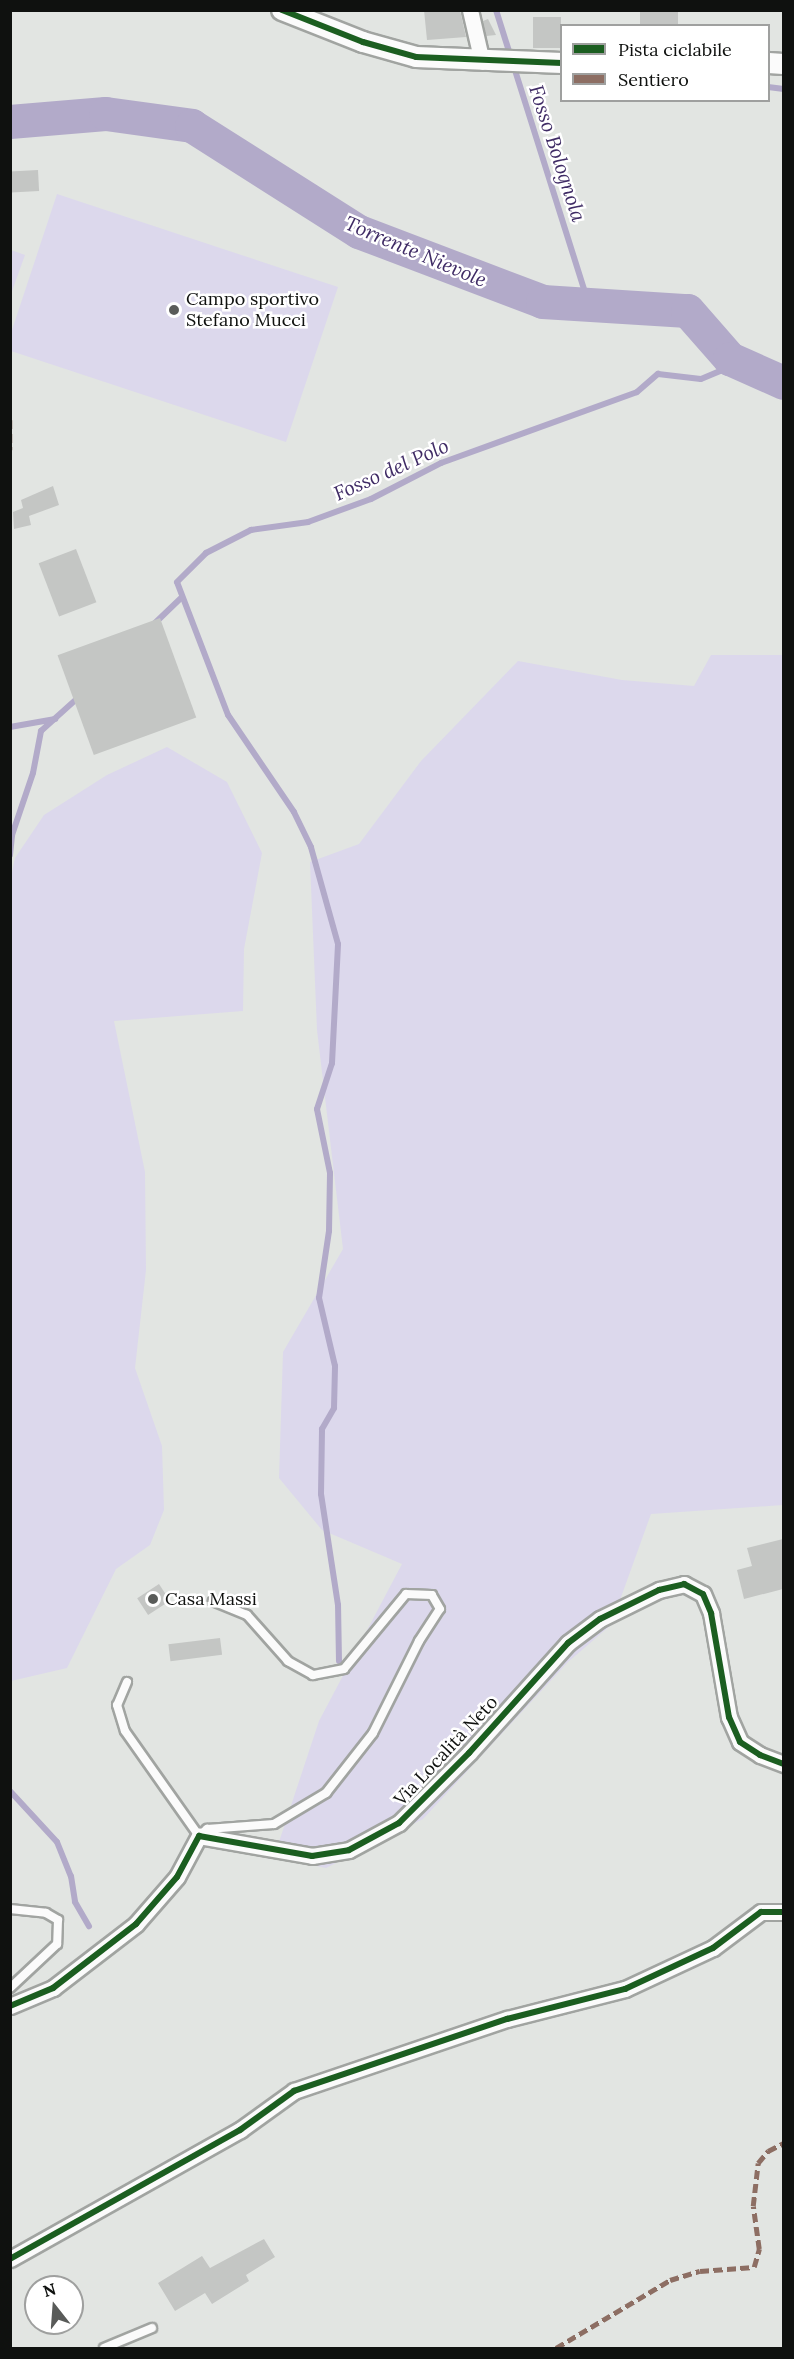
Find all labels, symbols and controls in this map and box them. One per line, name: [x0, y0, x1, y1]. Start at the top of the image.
legend: [560, 24, 770, 102]
text: Pista ciclabile: [618, 38, 732, 61]
text: Sentiero: [618, 68, 689, 91]
water label: Fosso Bolognola: [525, 82, 591, 224]
water label: Torrente Nievole: [342, 210, 490, 292]
place label: Campo sportivo Stefano Mucci: [186, 289, 319, 332]
marker: Campo sportivo Stefano Mucci: [167, 303, 181, 317]
water label: Fosso del Polo: [330, 433, 452, 505]
place label: Casa Massi: [165, 1588, 257, 1610]
marker: Casa Massi: [146, 1592, 160, 1606]
street label: Via Località Neto: [390, 1692, 502, 1810]
north arrow: [24, 2275, 84, 2335]
text: N: [40, 2278, 58, 2301]

